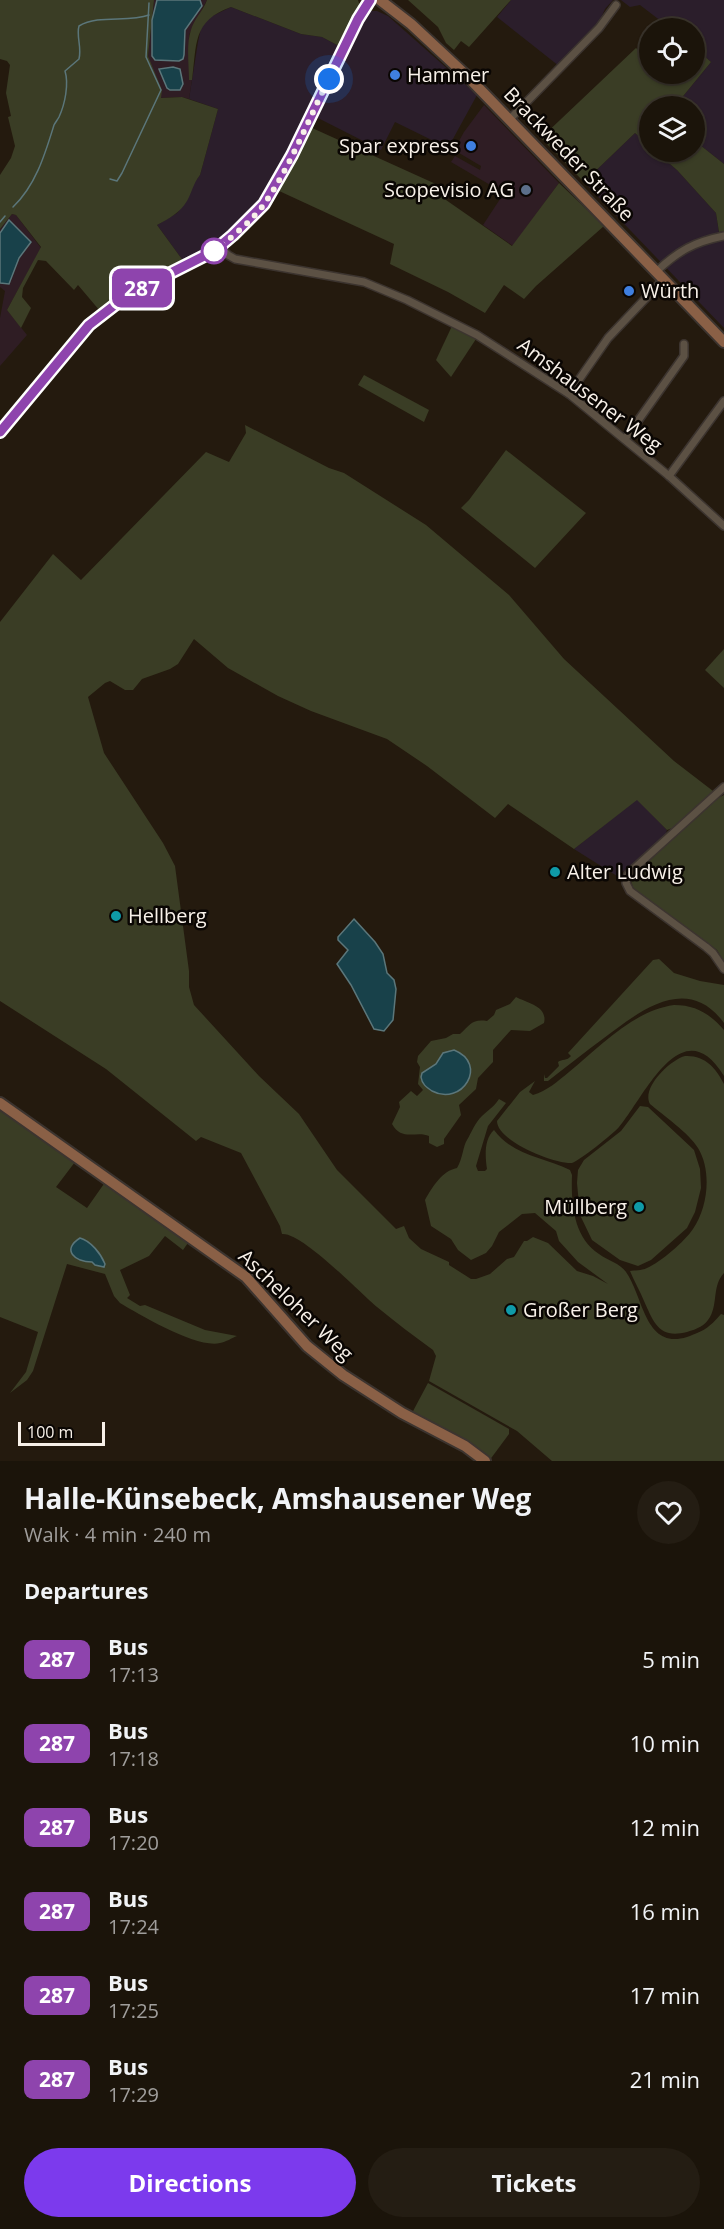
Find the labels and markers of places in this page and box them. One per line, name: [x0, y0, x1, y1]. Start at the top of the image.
place label: Hammer: [407, 61, 489, 88]
marker: Hammer: [388, 68, 402, 82]
place label: Spar express: [339, 132, 459, 159]
marker: Spar express: [464, 139, 478, 153]
place label: Scopevisio AG: [384, 176, 514, 203]
marker: Scopevisio AG: [519, 183, 533, 197]
unlabelled marker: [201, 238, 227, 264]
place label: Würth: [641, 277, 699, 304]
marker: Würth: [622, 284, 636, 298]
place label: Alter Ludwig: [567, 858, 683, 885]
marker: Alter Ludwig: [548, 865, 562, 879]
place label: Hellberg: [128, 902, 207, 929]
marker: Hellberg: [109, 909, 123, 923]
place label: Müllberg: [544, 1193, 627, 1220]
marker: Müllberg: [632, 1200, 646, 1214]
place label: Großer Berg: [523, 1296, 638, 1323]
marker: Großer Berg: [504, 1303, 518, 1317]

